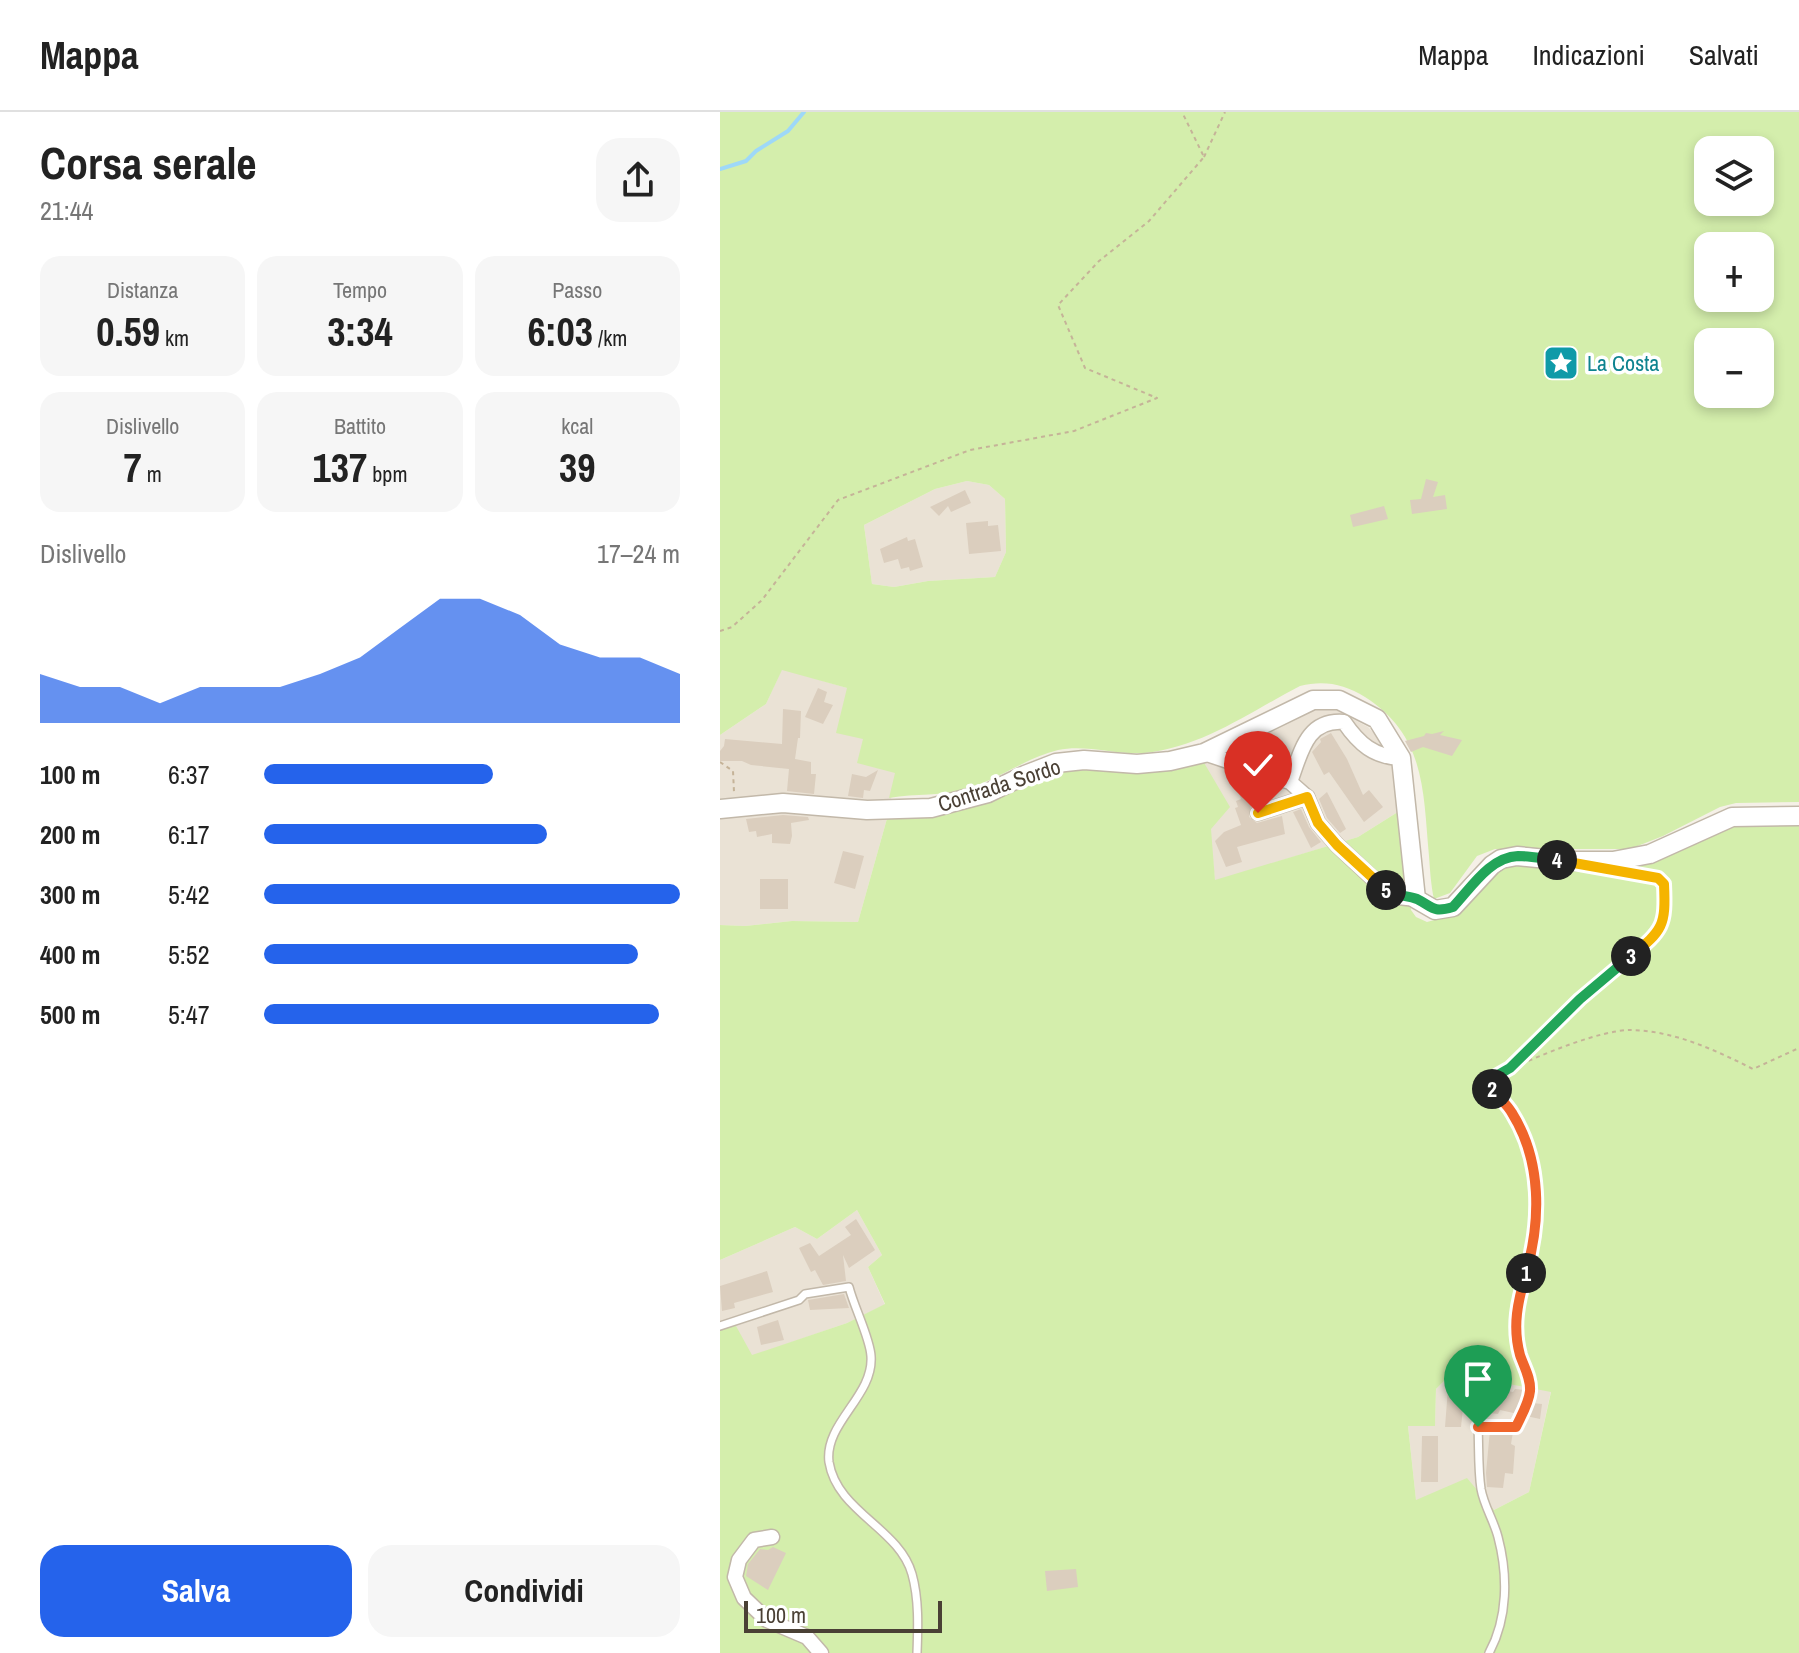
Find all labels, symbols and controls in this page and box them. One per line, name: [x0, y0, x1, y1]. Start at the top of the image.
text: Mappa: [40, 30, 139, 81]
text: Mappa: [1418, 36, 1488, 74]
text: Indicazioni: [1532, 36, 1645, 74]
text: Salvati: [1689, 36, 1759, 74]
text: Corsa serale: [40, 133, 257, 193]
map controls: [1694, 136, 1774, 408]
button: layers: [1694, 136, 1774, 216]
button: share: [596, 138, 680, 222]
text: 21:44: [40, 193, 93, 228]
button: +: [1694, 232, 1774, 312]
text: Distanza: [107, 275, 178, 305]
text: Tempo: [333, 275, 387, 305]
text: Passo: [552, 275, 602, 305]
text: 0.59: [96, 305, 160, 358]
text: 3:34: [327, 305, 393, 358]
text: 6:03: [527, 305, 593, 358]
text: km: [160, 323, 189, 353]
text: /km: [593, 323, 627, 353]
button: −: [1694, 328, 1774, 408]
place icon: La Costa: [1542, 344, 1580, 382]
place label: La Costa: [1587, 348, 1659, 378]
text: Dislivello: [106, 411, 179, 441]
text: Battito: [334, 411, 386, 441]
text: kcal: [561, 411, 593, 441]
text: 7: [124, 441, 142, 494]
text: 137: [313, 441, 367, 494]
text: 39: [559, 441, 596, 494]
text: m: [142, 459, 162, 489]
text: bpm: [367, 459, 407, 489]
text: Dislivello: [40, 536, 126, 571]
text: 17–24 m: [597, 536, 680, 571]
pin: [1224, 731, 1292, 813]
icon: check: [1236, 743, 1280, 787]
street label: Contrada Sordo: [934, 751, 1064, 819]
text: 100 m: [40, 757, 100, 792]
text: 6:37: [168, 757, 210, 792]
text: 200 m: [40, 817, 100, 852]
text: 6:17: [168, 817, 210, 852]
pin: 4: [1537, 840, 1577, 880]
text: 4: [1552, 845, 1562, 875]
pin: 5: [1366, 870, 1406, 910]
text: 5: [1381, 875, 1391, 905]
text: 300 m: [40, 877, 100, 912]
text: 5:42: [168, 877, 210, 912]
pin: 3: [1611, 936, 1651, 976]
text: 400 m: [40, 937, 100, 972]
text: 5:52: [168, 937, 210, 972]
text: 3: [1626, 941, 1636, 971]
text: 500 m: [40, 997, 100, 1032]
text: 5:47: [168, 997, 210, 1032]
pin: 2: [1472, 1069, 1512, 1109]
text: 2: [1487, 1074, 1497, 1104]
pin: 1: [1506, 1253, 1546, 1293]
text: 1: [1521, 1258, 1531, 1288]
pin: [1444, 1345, 1512, 1427]
icon: arrive: [1456, 1357, 1500, 1401]
button: Salva: [40, 1545, 352, 1637]
button: Condividi: [368, 1545, 680, 1637]
scale bar: [744, 1597, 942, 1633]
text: 100 m: [756, 1600, 806, 1630]

